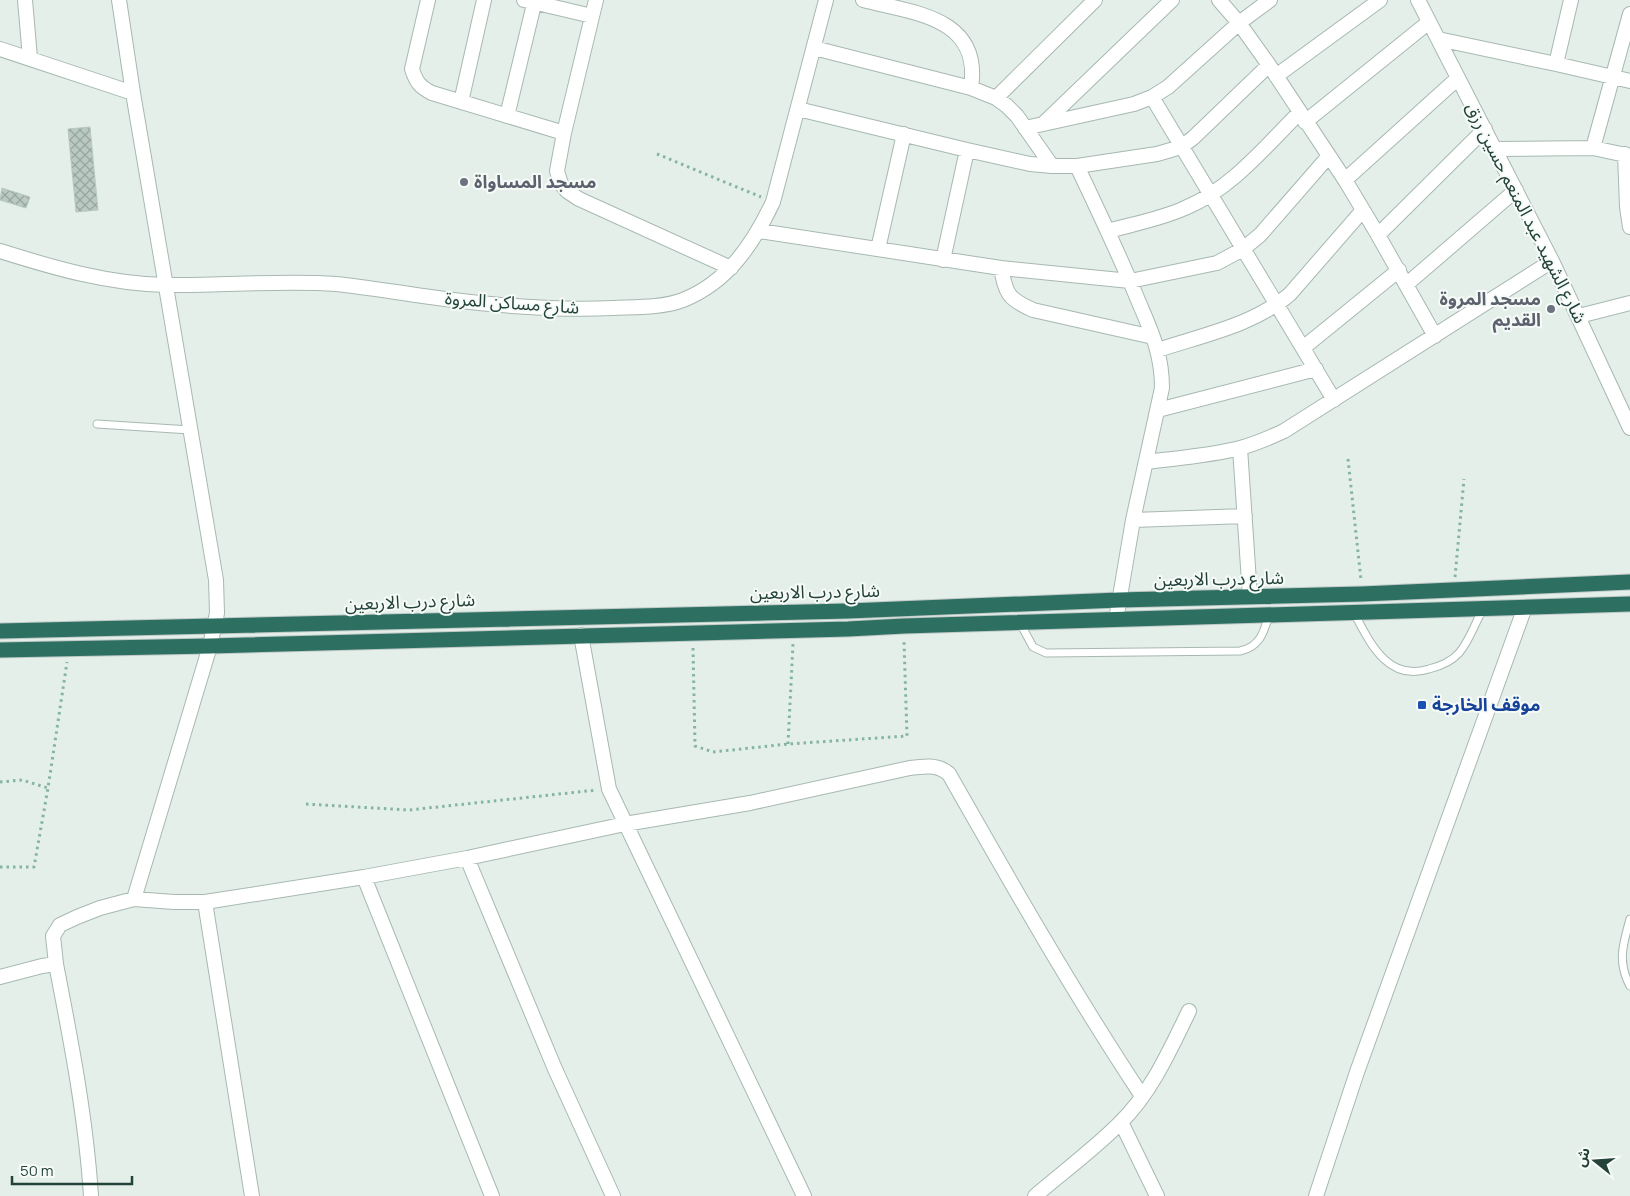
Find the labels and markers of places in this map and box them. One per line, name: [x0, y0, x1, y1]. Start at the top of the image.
place label: مسجد المساواة: [474, 169, 596, 193]
marker: مسجد المساواة: [458, 176, 470, 188]
place label: مسجد المروة القديم: [1439, 286, 1541, 333]
marker: مسجد المروة القديم: [1545, 303, 1557, 315]
place label: موقف الخارجة: [1432, 692, 1540, 716]
marker: موقف الخارجة: [1416, 699, 1428, 711]

